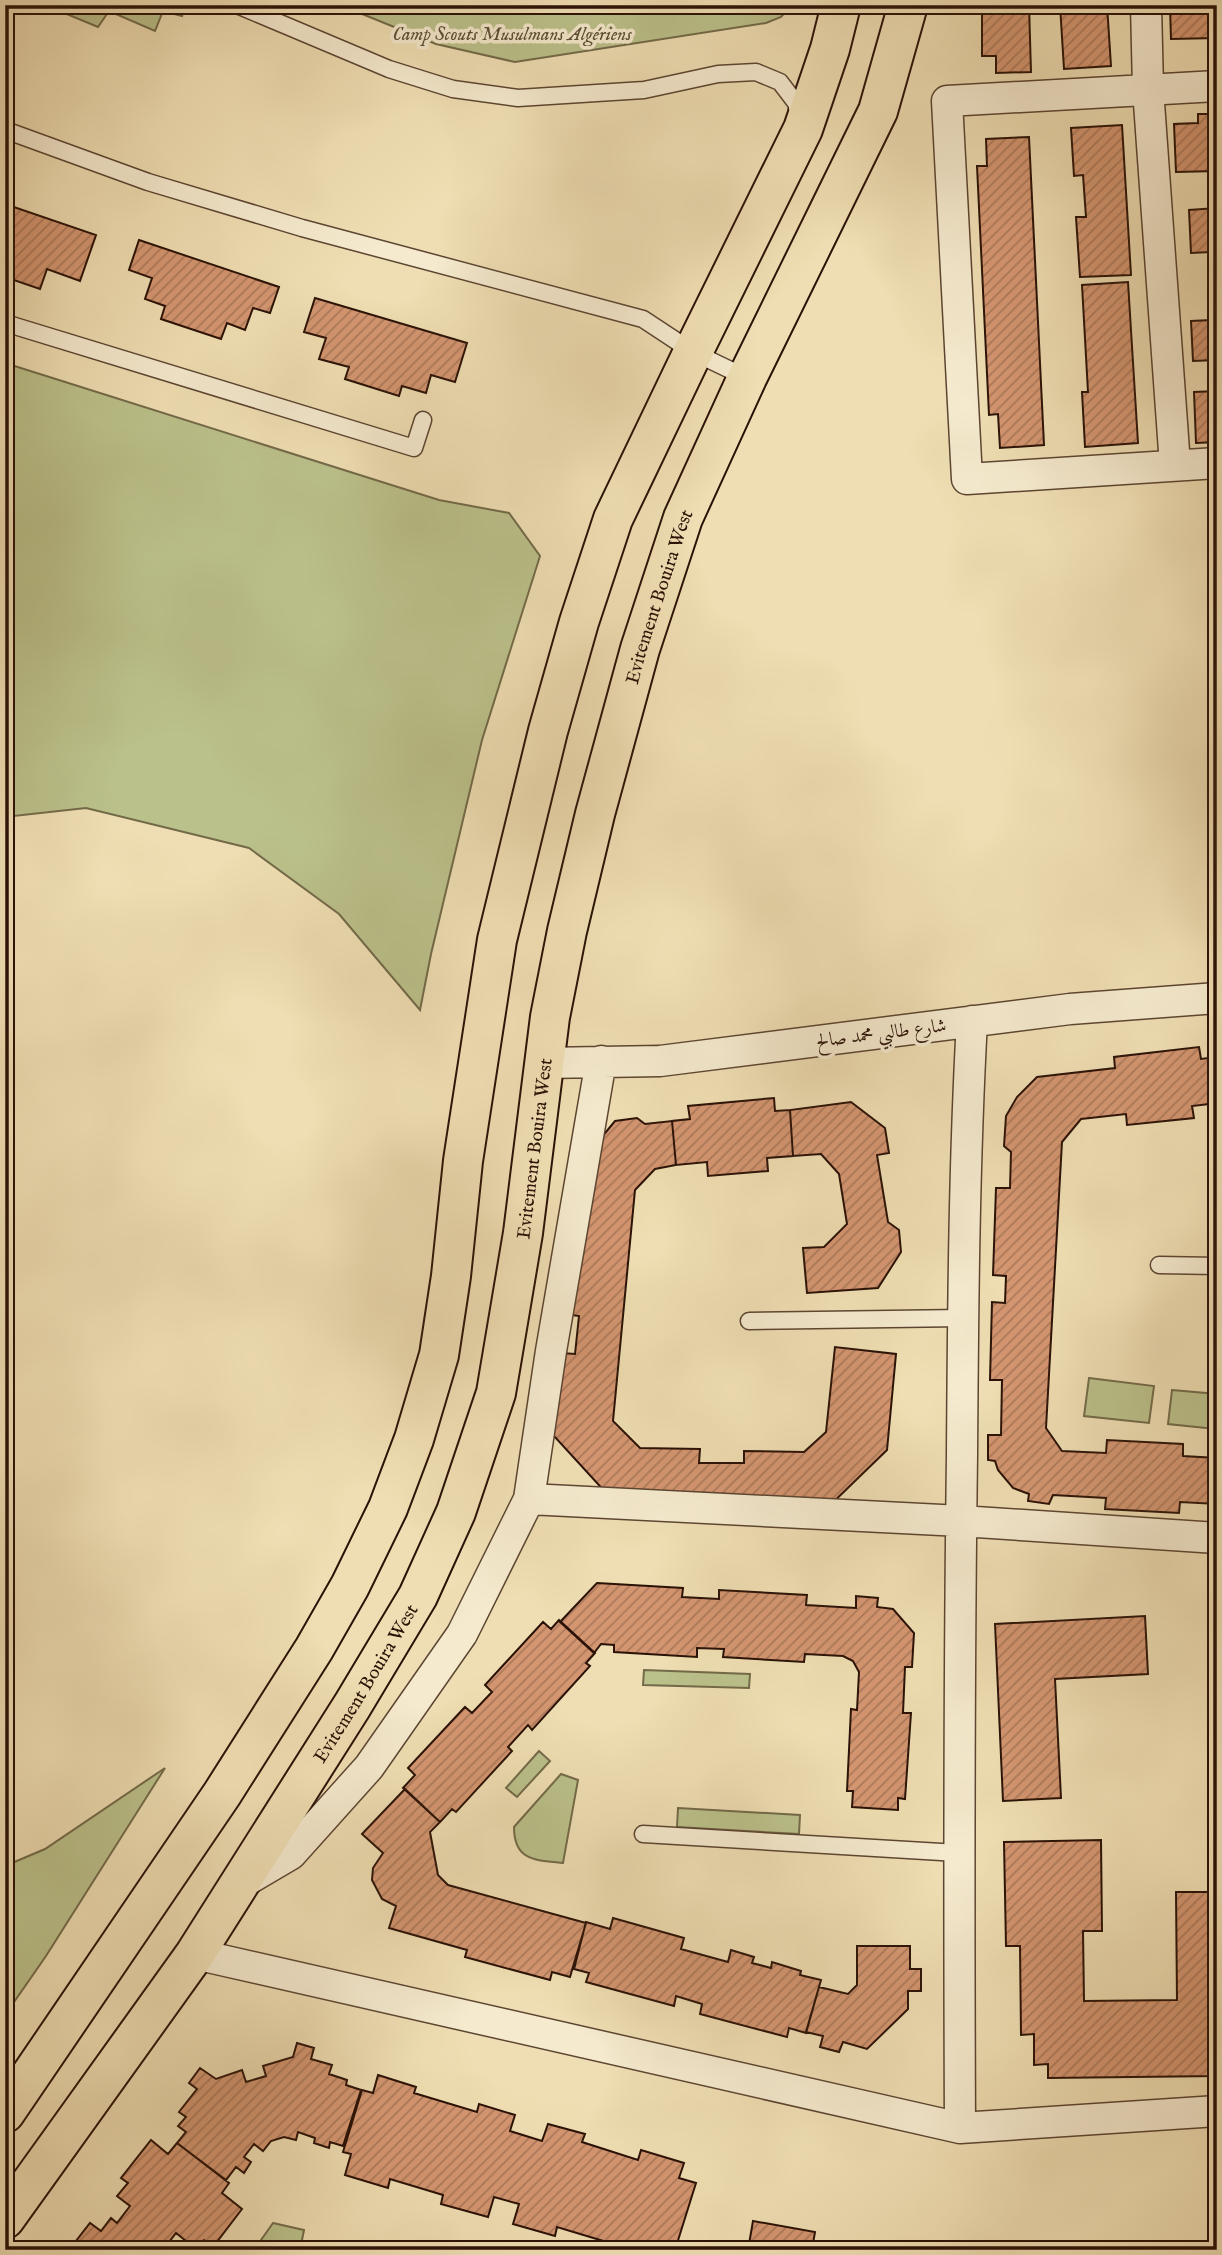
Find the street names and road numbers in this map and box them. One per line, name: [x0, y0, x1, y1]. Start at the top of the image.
street label: Evitement Bouira West: [621, 506, 700, 687]
street label: شارع طالبي محمد صالح: [815, 1014, 949, 1059]
street label: Evitement Bouira West: [512, 1056, 559, 1241]
street label: Evitement Bouira West: [309, 1600, 425, 1768]

